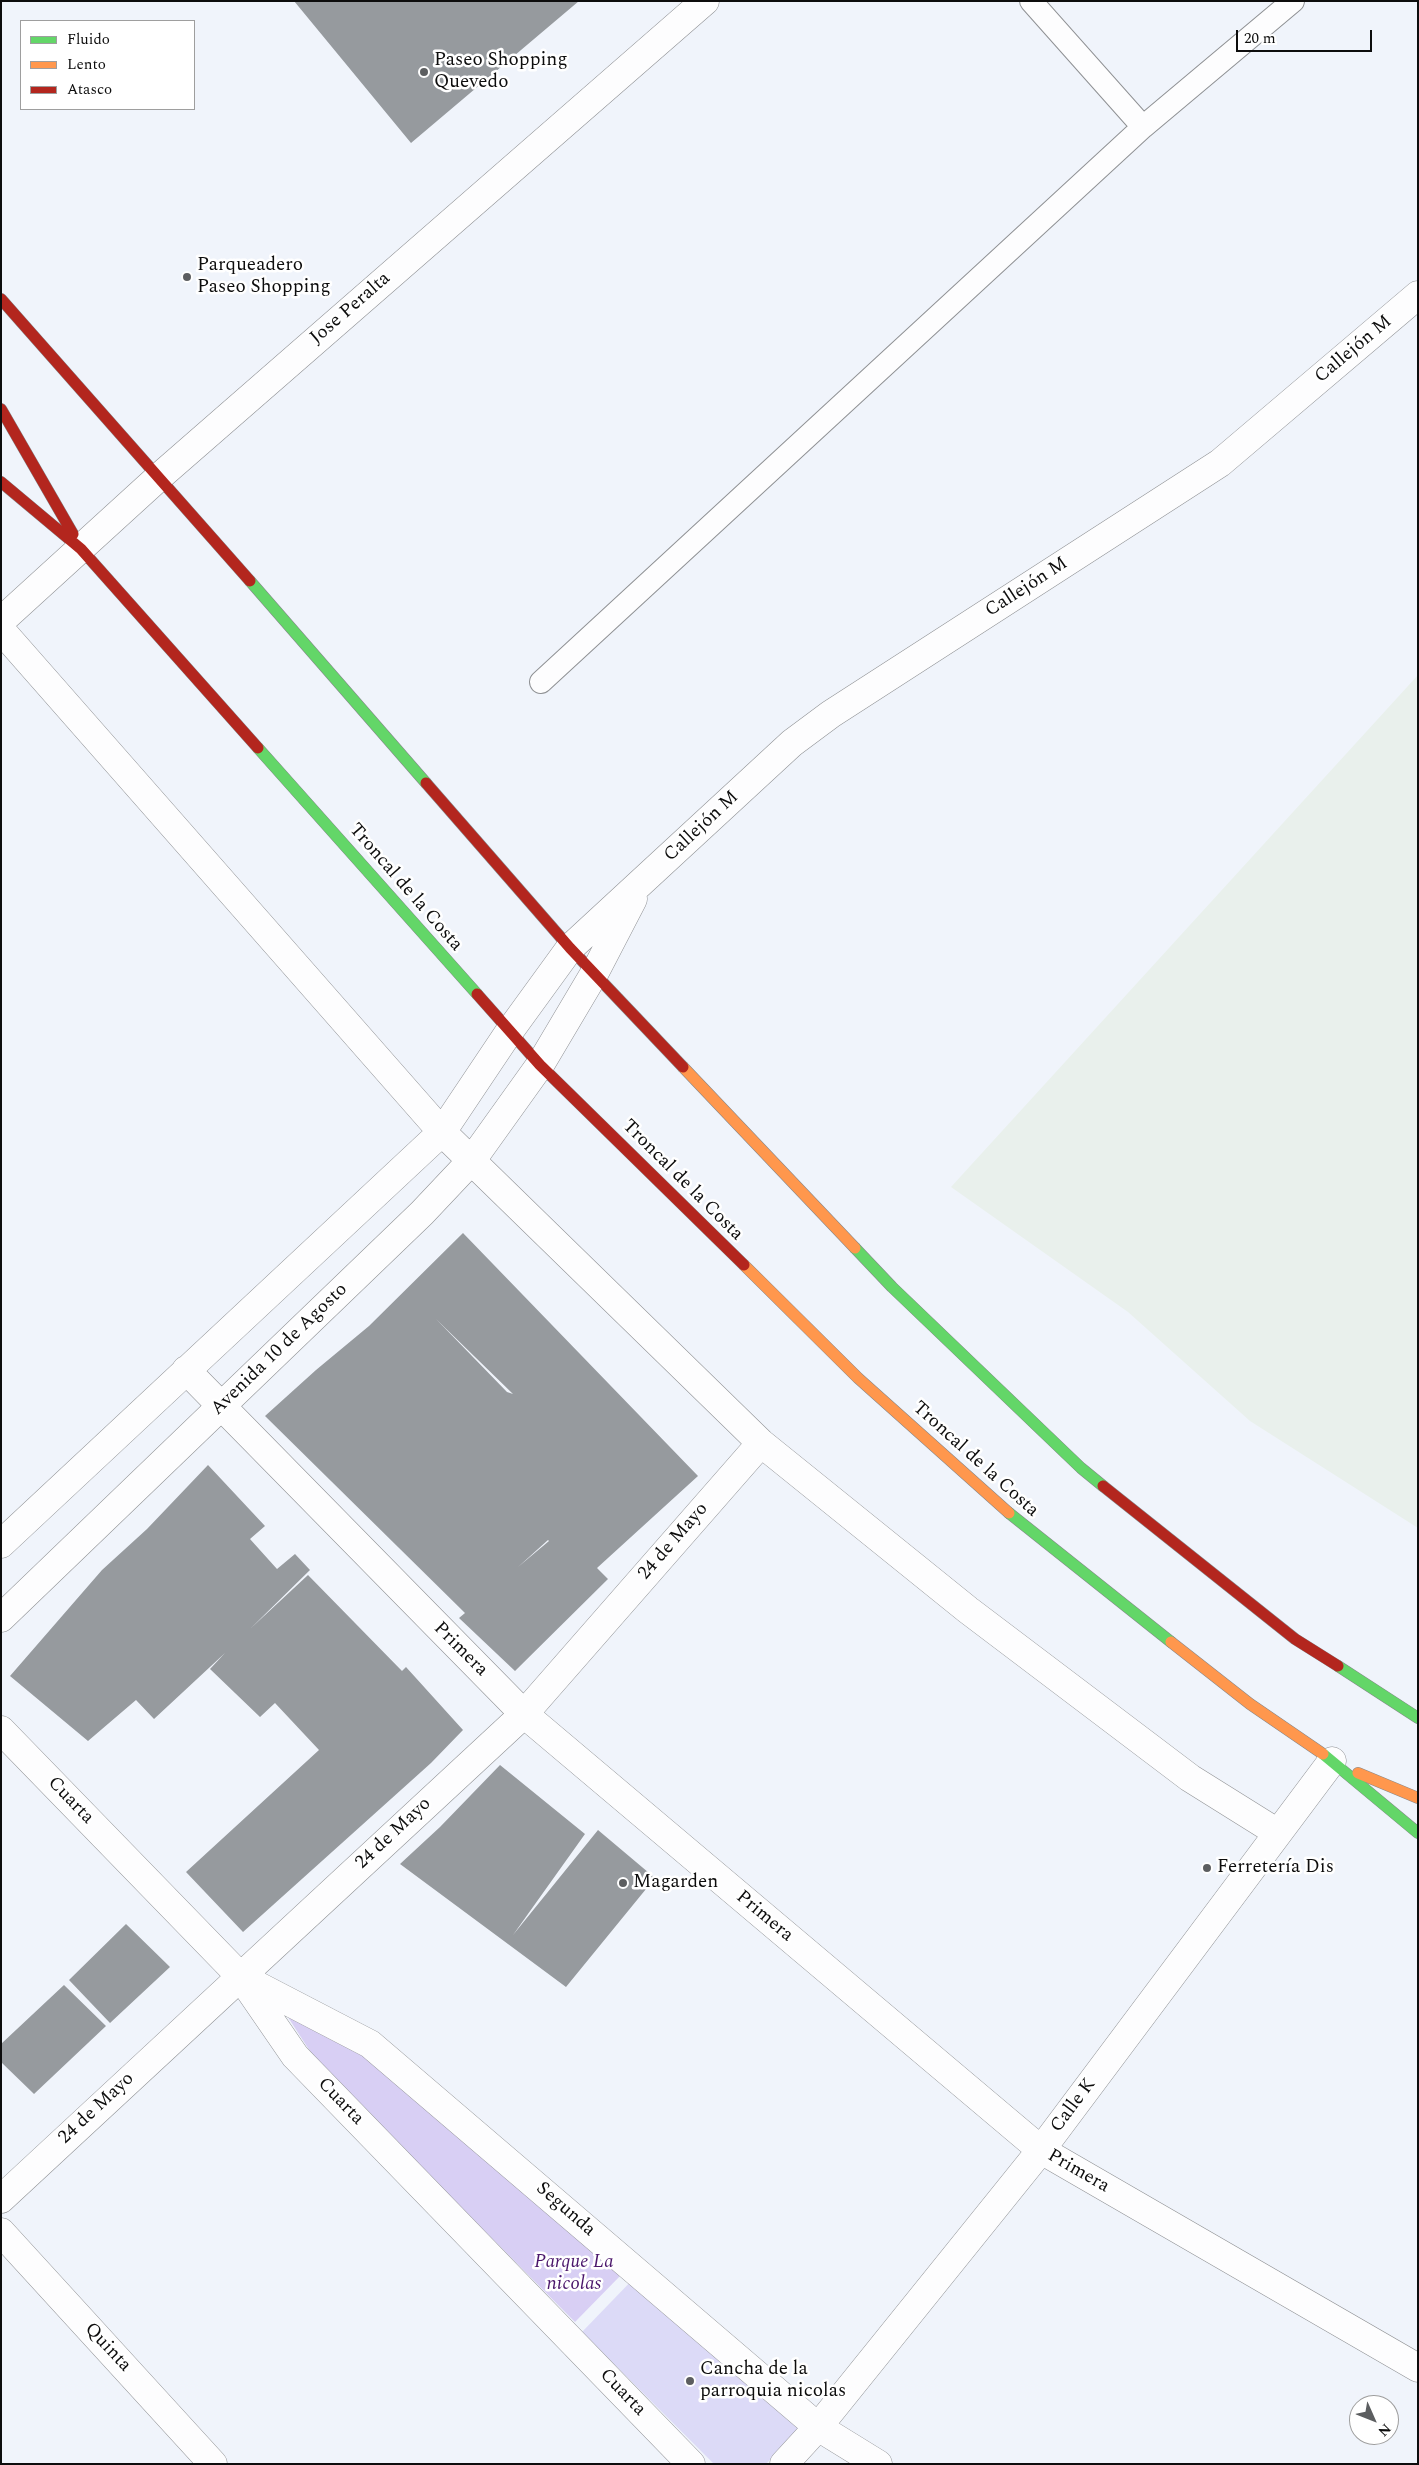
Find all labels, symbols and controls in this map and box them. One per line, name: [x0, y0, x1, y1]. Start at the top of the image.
legend: [20, 20, 195, 110]
scale bar: [1239, 20, 1375, 52]
text: 20 m: [1244, 27, 1276, 50]
text: Fluido: [67, 28, 110, 51]
place label: Paseo Shopping Quevedo: [434, 50, 568, 94]
text: Lento: [67, 53, 106, 76]
marker: Paseo Shopping Quevedo: [418, 66, 430, 78]
text: Atasco: [67, 78, 112, 101]
place label: Parqueadero Paseo Shopping: [197, 255, 331, 299]
street label: Jose Peralta: [306, 268, 396, 350]
marker: Parqueadero Paseo Shopping: [181, 271, 193, 283]
street label: Callejón M: [1311, 311, 1397, 389]
street label: Callejón M: [982, 553, 1072, 623]
street label: Callejón M: [660, 787, 744, 867]
street label: Troncal de la Costa: [343, 819, 467, 957]
street label: Troncal de la Costa: [617, 1116, 747, 1246]
street label: Avenida 10 de Agosto: [207, 1279, 353, 1421]
street label: Troncal de la Costa: [907, 1397, 1043, 1523]
street label: 24 de Mayo: [634, 1499, 714, 1585]
street label: Primera: [428, 1618, 492, 1682]
street label: Cuarta: [42, 1772, 98, 1830]
street label: 24 de Mayo: [351, 1793, 437, 1875]
place label: Ferretería Dis: [1217, 1857, 1334, 1879]
marker: Ferretería Dis: [1201, 1862, 1213, 1874]
place label: Magarden: [633, 1872, 718, 1894]
marker: Magarden: [617, 1877, 629, 1889]
street label: Primera: [731, 1886, 797, 1948]
street label: 24 de Mayo: [54, 2068, 140, 2150]
street label: Cuarta: [312, 2073, 368, 2131]
street label: Calle K: [1046, 2074, 1102, 2138]
street label: Primera: [1043, 2145, 1113, 2199]
street label: Segunda: [530, 2178, 600, 2242]
park label: Parque La nicolas: [534, 2252, 614, 2296]
street label: Quinta: [79, 2319, 135, 2377]
place label: Cancha de la parroquia nicolas: [700, 2359, 846, 2403]
street label: Cuarta: [594, 2364, 650, 2422]
marker: Cancha de la parroquia nicolas: [684, 2375, 696, 2387]
north arrow: [1349, 2395, 1399, 2445]
text: N: [1373, 2419, 1396, 2441]

